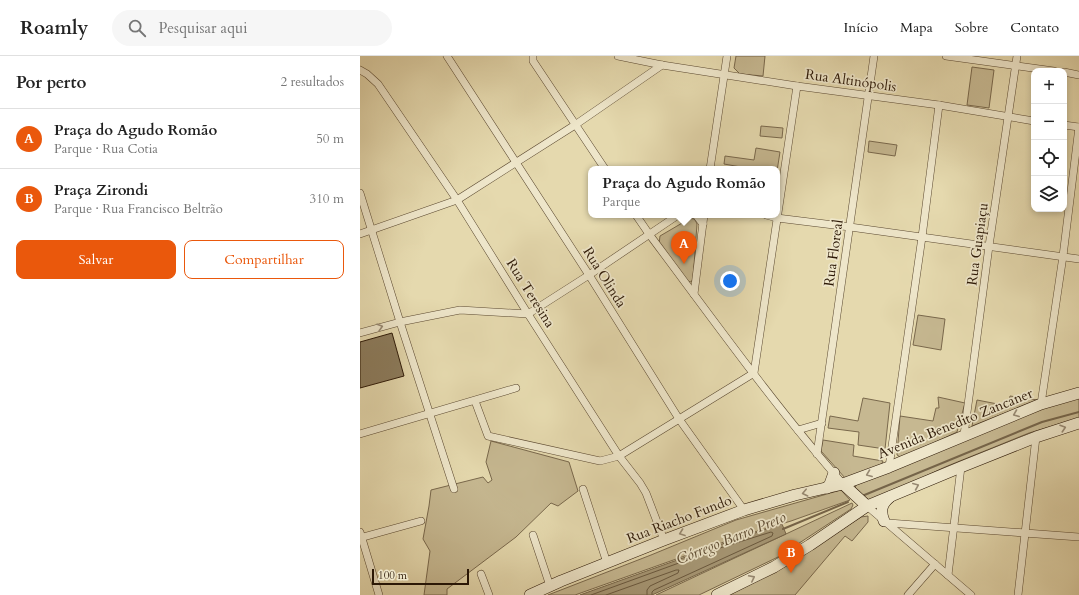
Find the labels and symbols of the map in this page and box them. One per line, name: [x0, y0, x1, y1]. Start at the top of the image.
street label: Rua Altinópolis: [804, 65, 898, 96]
street label: Rua Guapiaçu: [962, 201, 993, 287]
street label: Rua Floreal: [819, 218, 848, 288]
pin: A: [671, 231, 697, 264]
street label: Rua Olinda: [578, 243, 631, 311]
street label: Rua Teresina: [502, 255, 559, 331]
your location: [720, 271, 740, 291]
one-way arrow: [377, 324, 383, 332]
street label: Avenida Benedito Zancaner: [875, 383, 1036, 463]
one-way arrow: [1012, 410, 1019, 418]
one-way arrow: [1059, 425, 1066, 433]
one-way arrow: [866, 470, 873, 478]
one-way arrow: [911, 483, 919, 491]
one-way arrow: [802, 488, 809, 496]
street label: Rua Riacho Fundo: [624, 491, 735, 548]
water label: Córrego Barro Preto: [673, 507, 789, 569]
one-way arrow: [679, 529, 686, 537]
pin: B: [778, 540, 804, 573]
scale bar: [372, 567, 469, 586]
one-way arrow: [748, 575, 755, 583]

